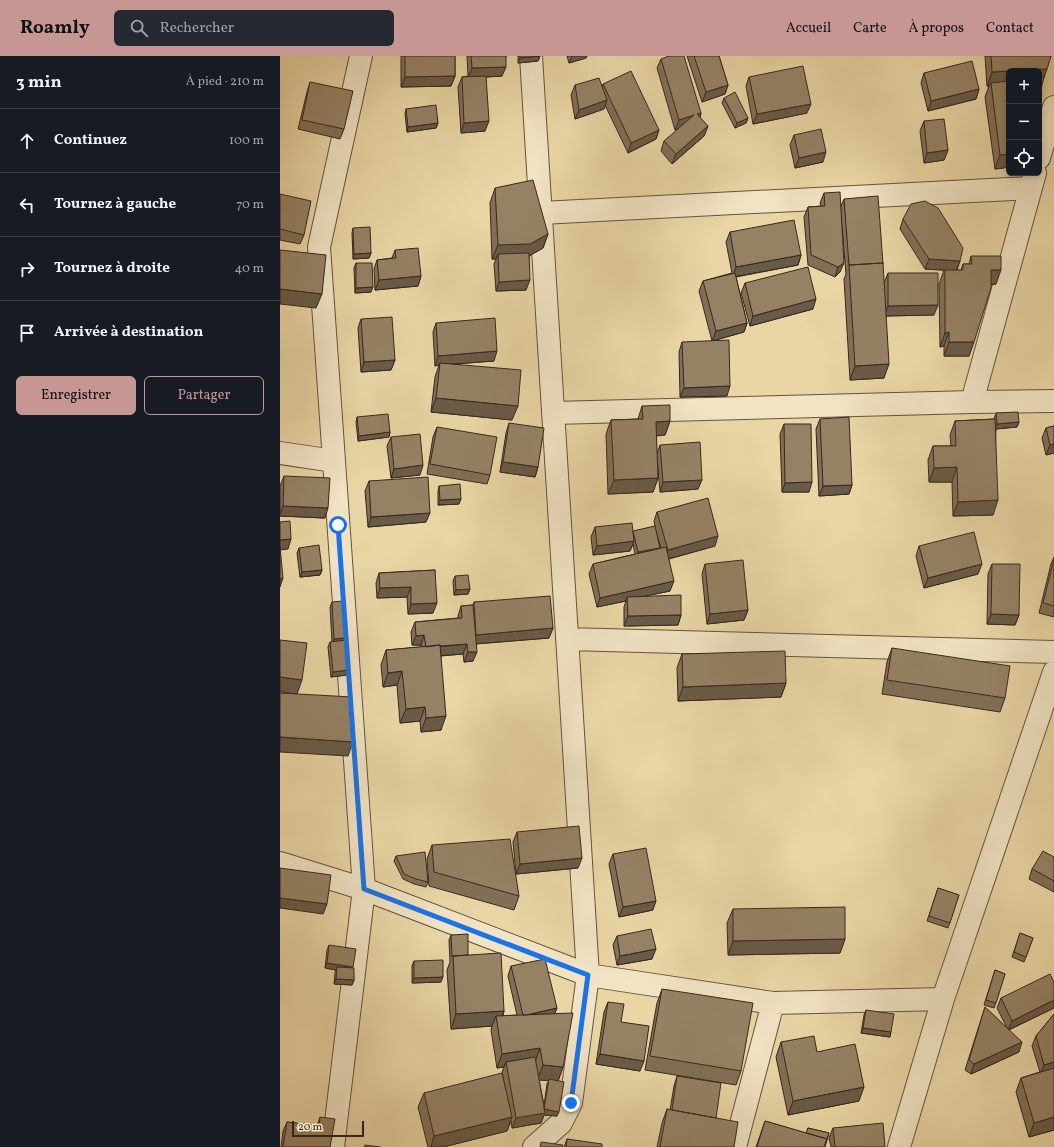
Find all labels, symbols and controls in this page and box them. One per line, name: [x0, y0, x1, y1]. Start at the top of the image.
search box: [114, 10, 394, 46]
text: Roamly: [20, 15, 90, 41]
icon: search: [128, 17, 150, 39]
text: Rechercher: [160, 18, 234, 39]
text: Accueil: [786, 19, 831, 38]
text: Carte: [853, 19, 887, 38]
text: À propos: [909, 19, 964, 38]
text: Contact: [986, 19, 1034, 38]
map controls: [1006, 68, 1042, 176]
button: +: [1006, 68, 1042, 104]
text: 3 min: [16, 71, 62, 94]
text: À pied · 210 m: [186, 73, 264, 91]
button: −: [1006, 104, 1042, 140]
icon: ahead: [16, 130, 38, 152]
text: Continuez: [54, 130, 127, 151]
text: 100 m: [229, 132, 264, 150]
button: locate: [1006, 140, 1042, 176]
icon: left: [16, 194, 38, 216]
text: Tournez à gauche: [54, 194, 176, 215]
text: 70 m: [236, 196, 264, 214]
icon: right: [16, 258, 38, 280]
text: Tournez à droite: [54, 258, 170, 279]
text: 40 m: [235, 260, 264, 278]
icon: arrive: [16, 322, 38, 344]
text: Arrivée à destination: [54, 322, 203, 343]
button: Enregistrer: [16, 376, 136, 415]
button: Partager: [144, 376, 264, 415]
route start: [329, 516, 347, 534]
route end: [562, 1094, 580, 1112]
scale bar: [292, 1119, 364, 1138]
text: 20 m: [298, 1120, 322, 1135]

